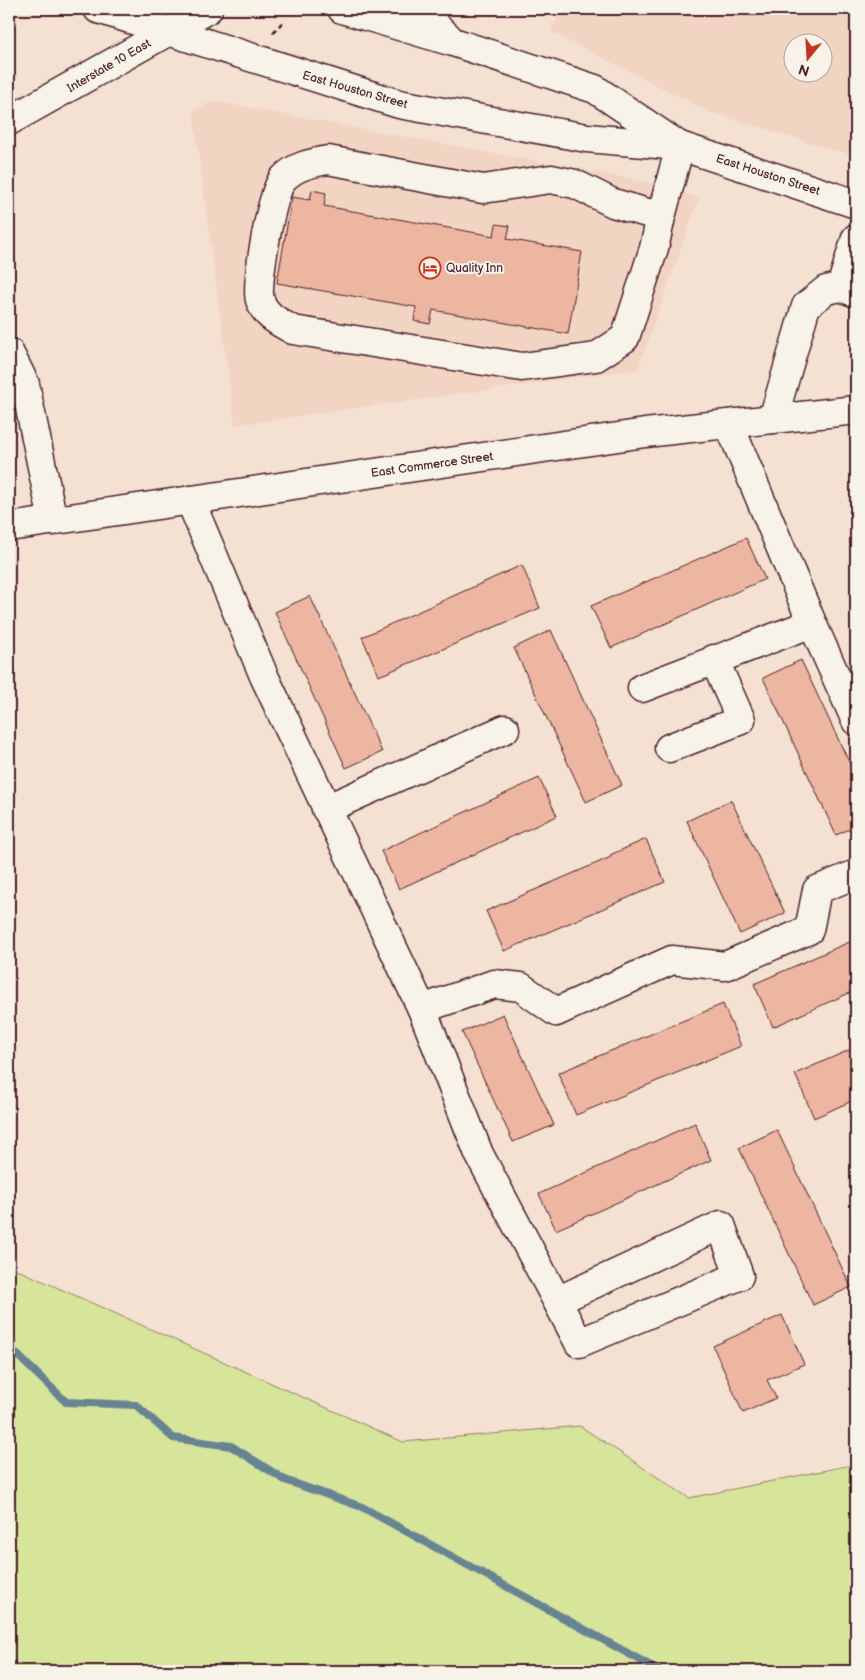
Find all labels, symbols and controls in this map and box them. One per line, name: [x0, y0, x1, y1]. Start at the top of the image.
north arrow: [782, 32, 832, 82]
street label: Interstate 10 East: [64, 36, 154, 96]
text: N: [797, 60, 812, 80]
street label: East Houston Street: [301, 68, 410, 112]
street label: East Houston Street: [714, 151, 822, 199]
hotel icon: Quality Inn: [418, 256, 442, 280]
place label: Quality Inn: [446, 261, 503, 276]
street label: East Commerce Street: [370, 449, 494, 481]

